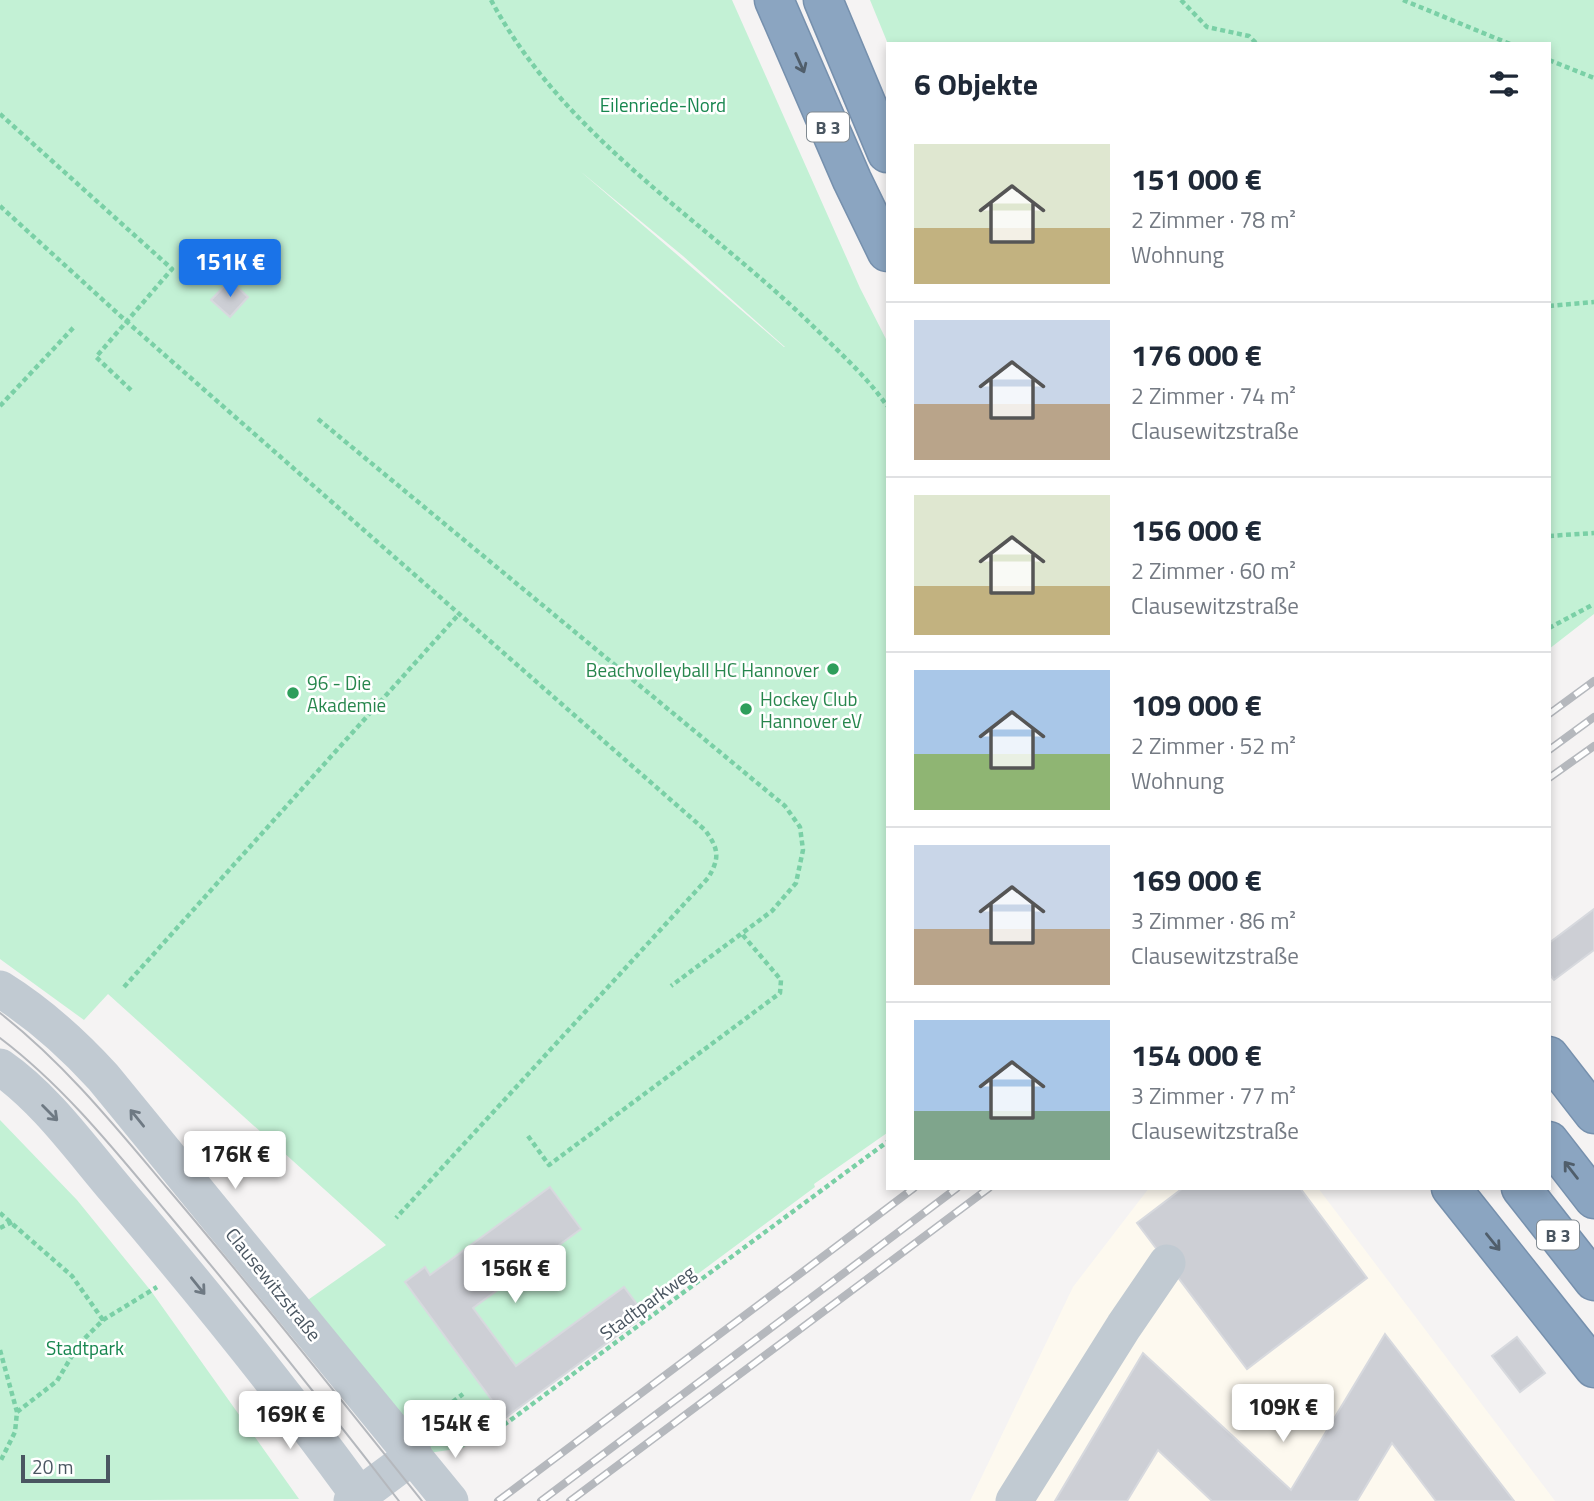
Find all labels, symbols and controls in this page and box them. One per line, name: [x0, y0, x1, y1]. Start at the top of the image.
one-way arrow: [794, 52, 807, 73]
text: 6 Objekte: [914, 61, 1038, 107]
icon: filters: [1485, 65, 1523, 103]
park label: Eilenriede-Nord: [600, 90, 726, 119]
road number: B 3: [807, 112, 849, 142]
text: 151 000 €: [1131, 156, 1262, 202]
icon: home: [970, 172, 1054, 256]
text: 2 Zimmer · 78 m²: [1131, 202, 1296, 237]
text: Wohnung: [1131, 237, 1224, 272]
pin: 151K €: [173, 240, 287, 299]
text: 151K €: [195, 244, 265, 279]
text: 176 000 €: [1131, 332, 1262, 378]
icon: home: [970, 348, 1054, 432]
text: 2 Zimmer · 74 m²: [1131, 378, 1296, 413]
text: Clausewitzstraße: [1131, 413, 1299, 448]
text: 156 000 €: [1131, 507, 1262, 553]
icon: home: [970, 523, 1054, 607]
text: 2 Zimmer · 60 m²: [1131, 553, 1296, 588]
text: Clausewitzstraße: [1131, 588, 1299, 623]
place label: Beachvolleyball HC Hannover: [586, 655, 819, 684]
marker: Beachvolleyball HC Hannover: [825, 661, 841, 677]
place label: 96 - Die Akademie: [307, 668, 386, 719]
text: 109 000 €: [1131, 682, 1262, 728]
place label: Hockey Club Hannover eV: [760, 684, 862, 735]
marker: 96 - Die Akademie: [285, 685, 301, 701]
icon: home: [970, 698, 1054, 782]
marker: Hockey Club Hannover eV: [738, 701, 754, 717]
text: 2 Zimmer · 52 m²: [1131, 728, 1296, 763]
text: Wohnung: [1131, 763, 1224, 798]
text: 169 000 €: [1131, 857, 1262, 903]
icon: home: [970, 873, 1054, 957]
text: 3 Zimmer · 86 m²: [1131, 903, 1296, 938]
text: Clausewitzstraße: [1131, 938, 1299, 973]
text: 154 000 €: [1131, 1032, 1262, 1078]
icon: home: [970, 1048, 1054, 1132]
text: 3 Zimmer · 77 m²: [1131, 1078, 1296, 1113]
one-way arrow: [41, 1105, 58, 1122]
one-way arrow: [129, 1110, 145, 1128]
text: Clausewitzstraße: [1131, 1113, 1299, 1148]
pin: 176K €: [178, 1132, 292, 1191]
text: 176K €: [200, 1136, 270, 1171]
one-way arrow: [1564, 1161, 1579, 1180]
road number: B 3: [1537, 1220, 1579, 1250]
street label: Clausewitzstraße: [219, 1221, 329, 1347]
one-way arrow: [1486, 1232, 1501, 1250]
pin: 156K €: [458, 1246, 572, 1305]
text: 156K €: [480, 1250, 550, 1285]
street label: Stadtparkweg: [593, 1257, 701, 1347]
one-way arrow: [190, 1277, 205, 1295]
park label: Stadtpark: [46, 1333, 124, 1362]
pin: 109K €: [1226, 1384, 1340, 1444]
text: 109K €: [1248, 1389, 1318, 1424]
pin: 169K €: [233, 1392, 347, 1451]
text: 169K €: [255, 1396, 325, 1431]
pin: 154K €: [398, 1400, 512, 1460]
text: 154K €: [420, 1405, 490, 1440]
scale bar: [21, 1452, 110, 1484]
text: 20 m: [32, 1452, 73, 1481]

